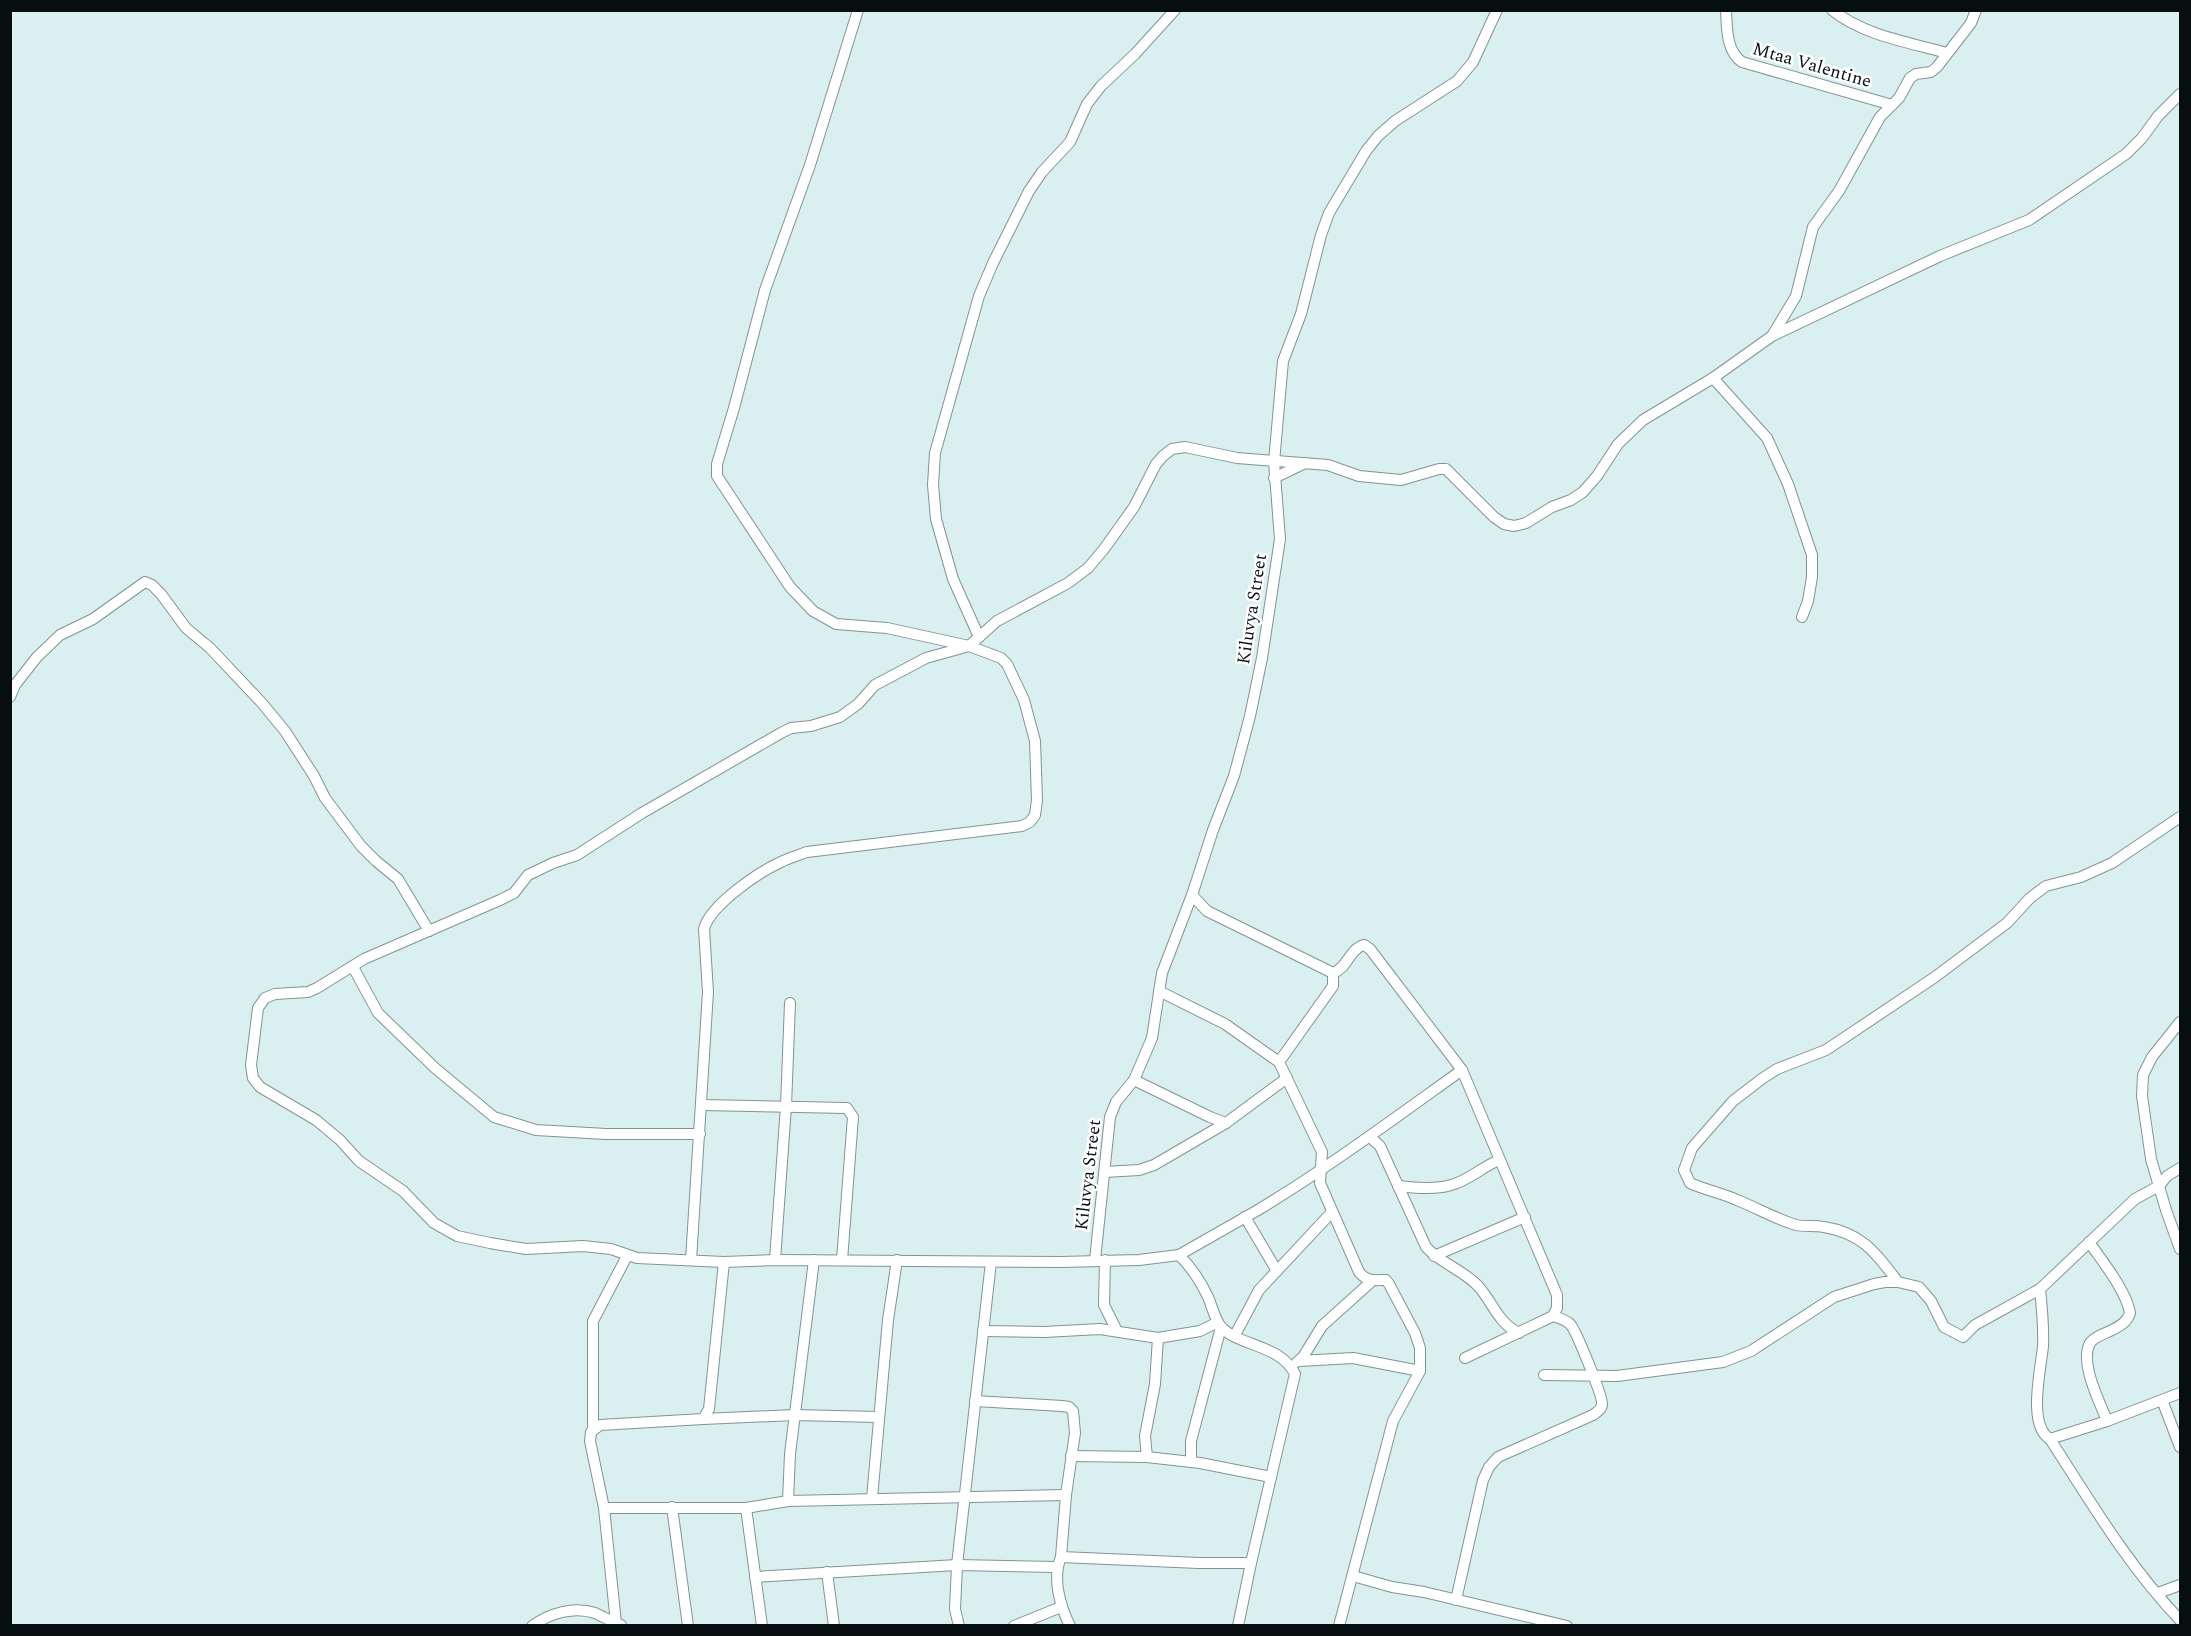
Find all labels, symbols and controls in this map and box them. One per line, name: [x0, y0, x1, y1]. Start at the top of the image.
street label: Mtaa Valentine: [1749, 35, 1875, 95]
street label: Kiluvya Street: [1230, 552, 1274, 666]
street label: Kiluvya Street: [1068, 1118, 1108, 1232]

